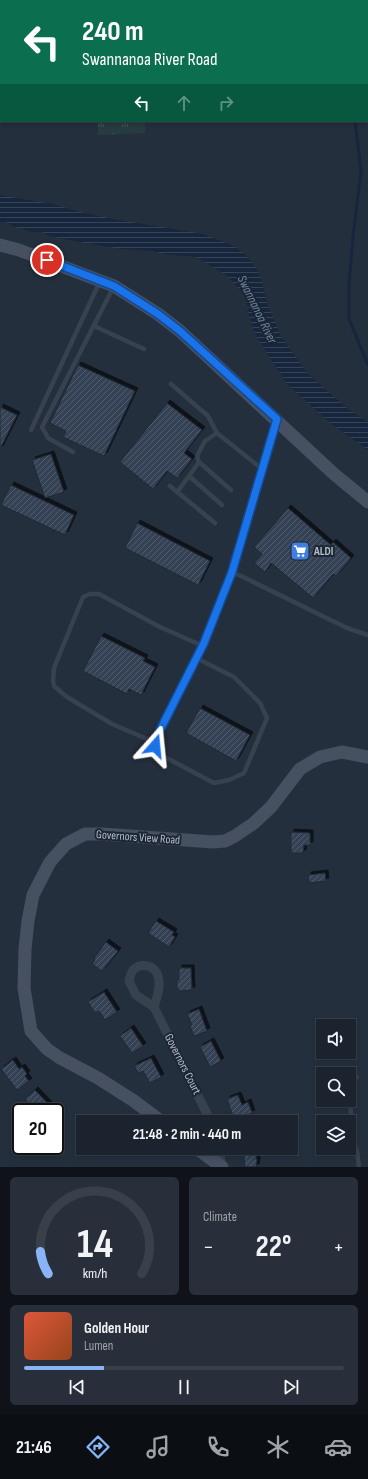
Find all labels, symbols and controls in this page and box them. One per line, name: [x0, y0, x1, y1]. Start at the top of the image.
text: 240 m: [82, 15, 143, 48]
icon: left: [16, 16, 68, 68]
text: Swannanoa River Road: [82, 49, 218, 70]
icon: left: [131, 92, 153, 114]
icon: ahead: [173, 92, 195, 114]
icon: right: [215, 92, 237, 114]
pin: [30, 243, 64, 277]
icon: arrive: [36, 249, 58, 271]
water label: Swannanoa River: [234, 273, 281, 347]
supermarket icon: ALDI: [289, 540, 311, 562]
place label: ALDI: [313, 544, 333, 559]
position arrow: [134, 725, 176, 767]
street label: Governors View Road: [95, 827, 181, 848]
map controls: [316, 1019, 356, 1155]
button: sound: [316, 1019, 356, 1059]
street label: Governors Court: [161, 1031, 204, 1097]
button: search: [316, 1067, 356, 1107]
speed limit sign: 20: [12, 1103, 64, 1155]
button: layers: [316, 1115, 356, 1155]
text: 21:48 · 2 min · 440 m: [133, 1125, 241, 1144]
text: Climate: [203, 1209, 237, 1225]
text: 14: [77, 1220, 113, 1269]
text: 22°: [256, 1229, 291, 1265]
text: −: [203, 1234, 214, 1261]
text: +: [333, 1234, 344, 1261]
text: km/h: [82, 1265, 107, 1282]
text: Golden Hour: [84, 1319, 149, 1338]
text: Lumen: [84, 1338, 113, 1354]
icon: previous: [66, 1376, 88, 1398]
icon: pause: [173, 1376, 195, 1398]
icon: next: [280, 1376, 302, 1398]
icon: directions: [84, 1433, 112, 1461]
icon: music: [144, 1433, 172, 1461]
icon: phone: [204, 1433, 232, 1461]
icon: climate: [264, 1433, 292, 1461]
icon: car: [324, 1433, 352, 1461]
text: 21:46: [16, 1437, 52, 1458]

